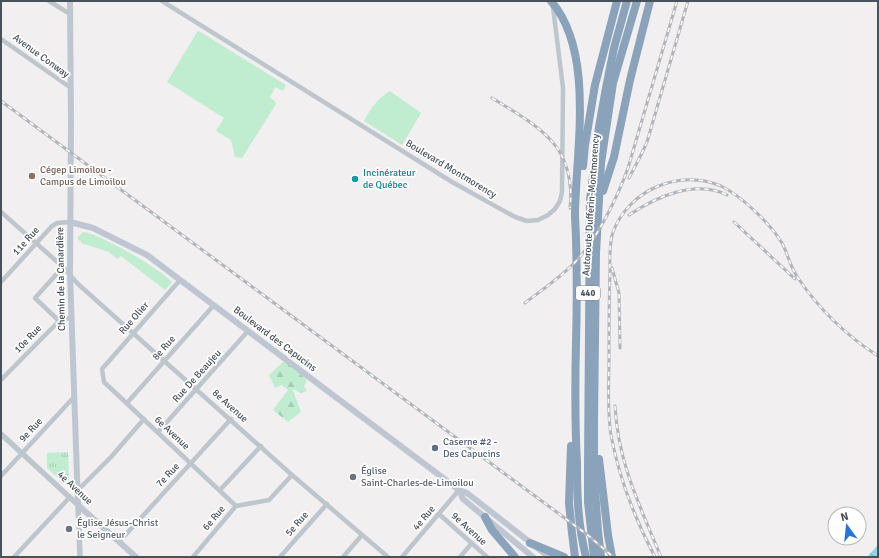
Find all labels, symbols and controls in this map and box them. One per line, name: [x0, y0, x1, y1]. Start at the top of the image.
street label: Avenue Conway: [10, 32, 72, 81]
street label: Autoroute Dufferin-Montmorency: [580, 133, 602, 276]
street label: Boulevard Montmorency: [403, 137, 499, 201]
place label: Cégep Limoilou - Campus de Limoilou: [40, 164, 126, 188]
place label: Incinérateur de Québec: [363, 167, 416, 191]
marker: Cégep Limoilou - Campus de Limoilou: [27, 171, 37, 181]
marker: Incinérateur de Québec: [350, 174, 360, 184]
street label: 11e Rue: [10, 224, 42, 258]
street label: Chemin de la Canardière: [54, 227, 68, 331]
road number: 440: [576, 286, 600, 300]
street label: Rue Olier: [117, 299, 152, 337]
street label: Boulevard des Capucins: [231, 304, 319, 375]
street label: 10e Rue: [12, 323, 44, 355]
street label: 8e Rue: [150, 333, 178, 363]
street label: Rue De Beaujeu: [170, 347, 224, 405]
street label: 8e Avenue: [210, 387, 250, 425]
street label: 6e Avenue: [152, 414, 192, 452]
street label: 9e Rue: [17, 415, 45, 445]
place label: Caserne #2 - Des Capucins: [443, 436, 501, 460]
marker: Caserne #2 - Des Capucins: [430, 443, 440, 453]
street label: 7e Rue: [154, 460, 182, 490]
place label: Église Saint-Charles-de-Limoilou: [361, 464, 474, 489]
street label: 4e Avenue: [55, 469, 95, 507]
marker: Église Saint-Charles-de-Limoilou: [348, 472, 358, 482]
street label: 6e Rue: [200, 503, 228, 533]
street label: 4e Rue: [410, 503, 438, 533]
north arrow: [827, 506, 867, 546]
street label: 5e Rue: [283, 509, 311, 539]
street label: 9e Avenue: [449, 510, 489, 548]
text: N: [839, 510, 850, 524]
place label: Église Jésus-Christ le Seigneur: [77, 516, 159, 541]
marker: Église Jésus-Christ le Seigneur: [64, 524, 74, 534]

